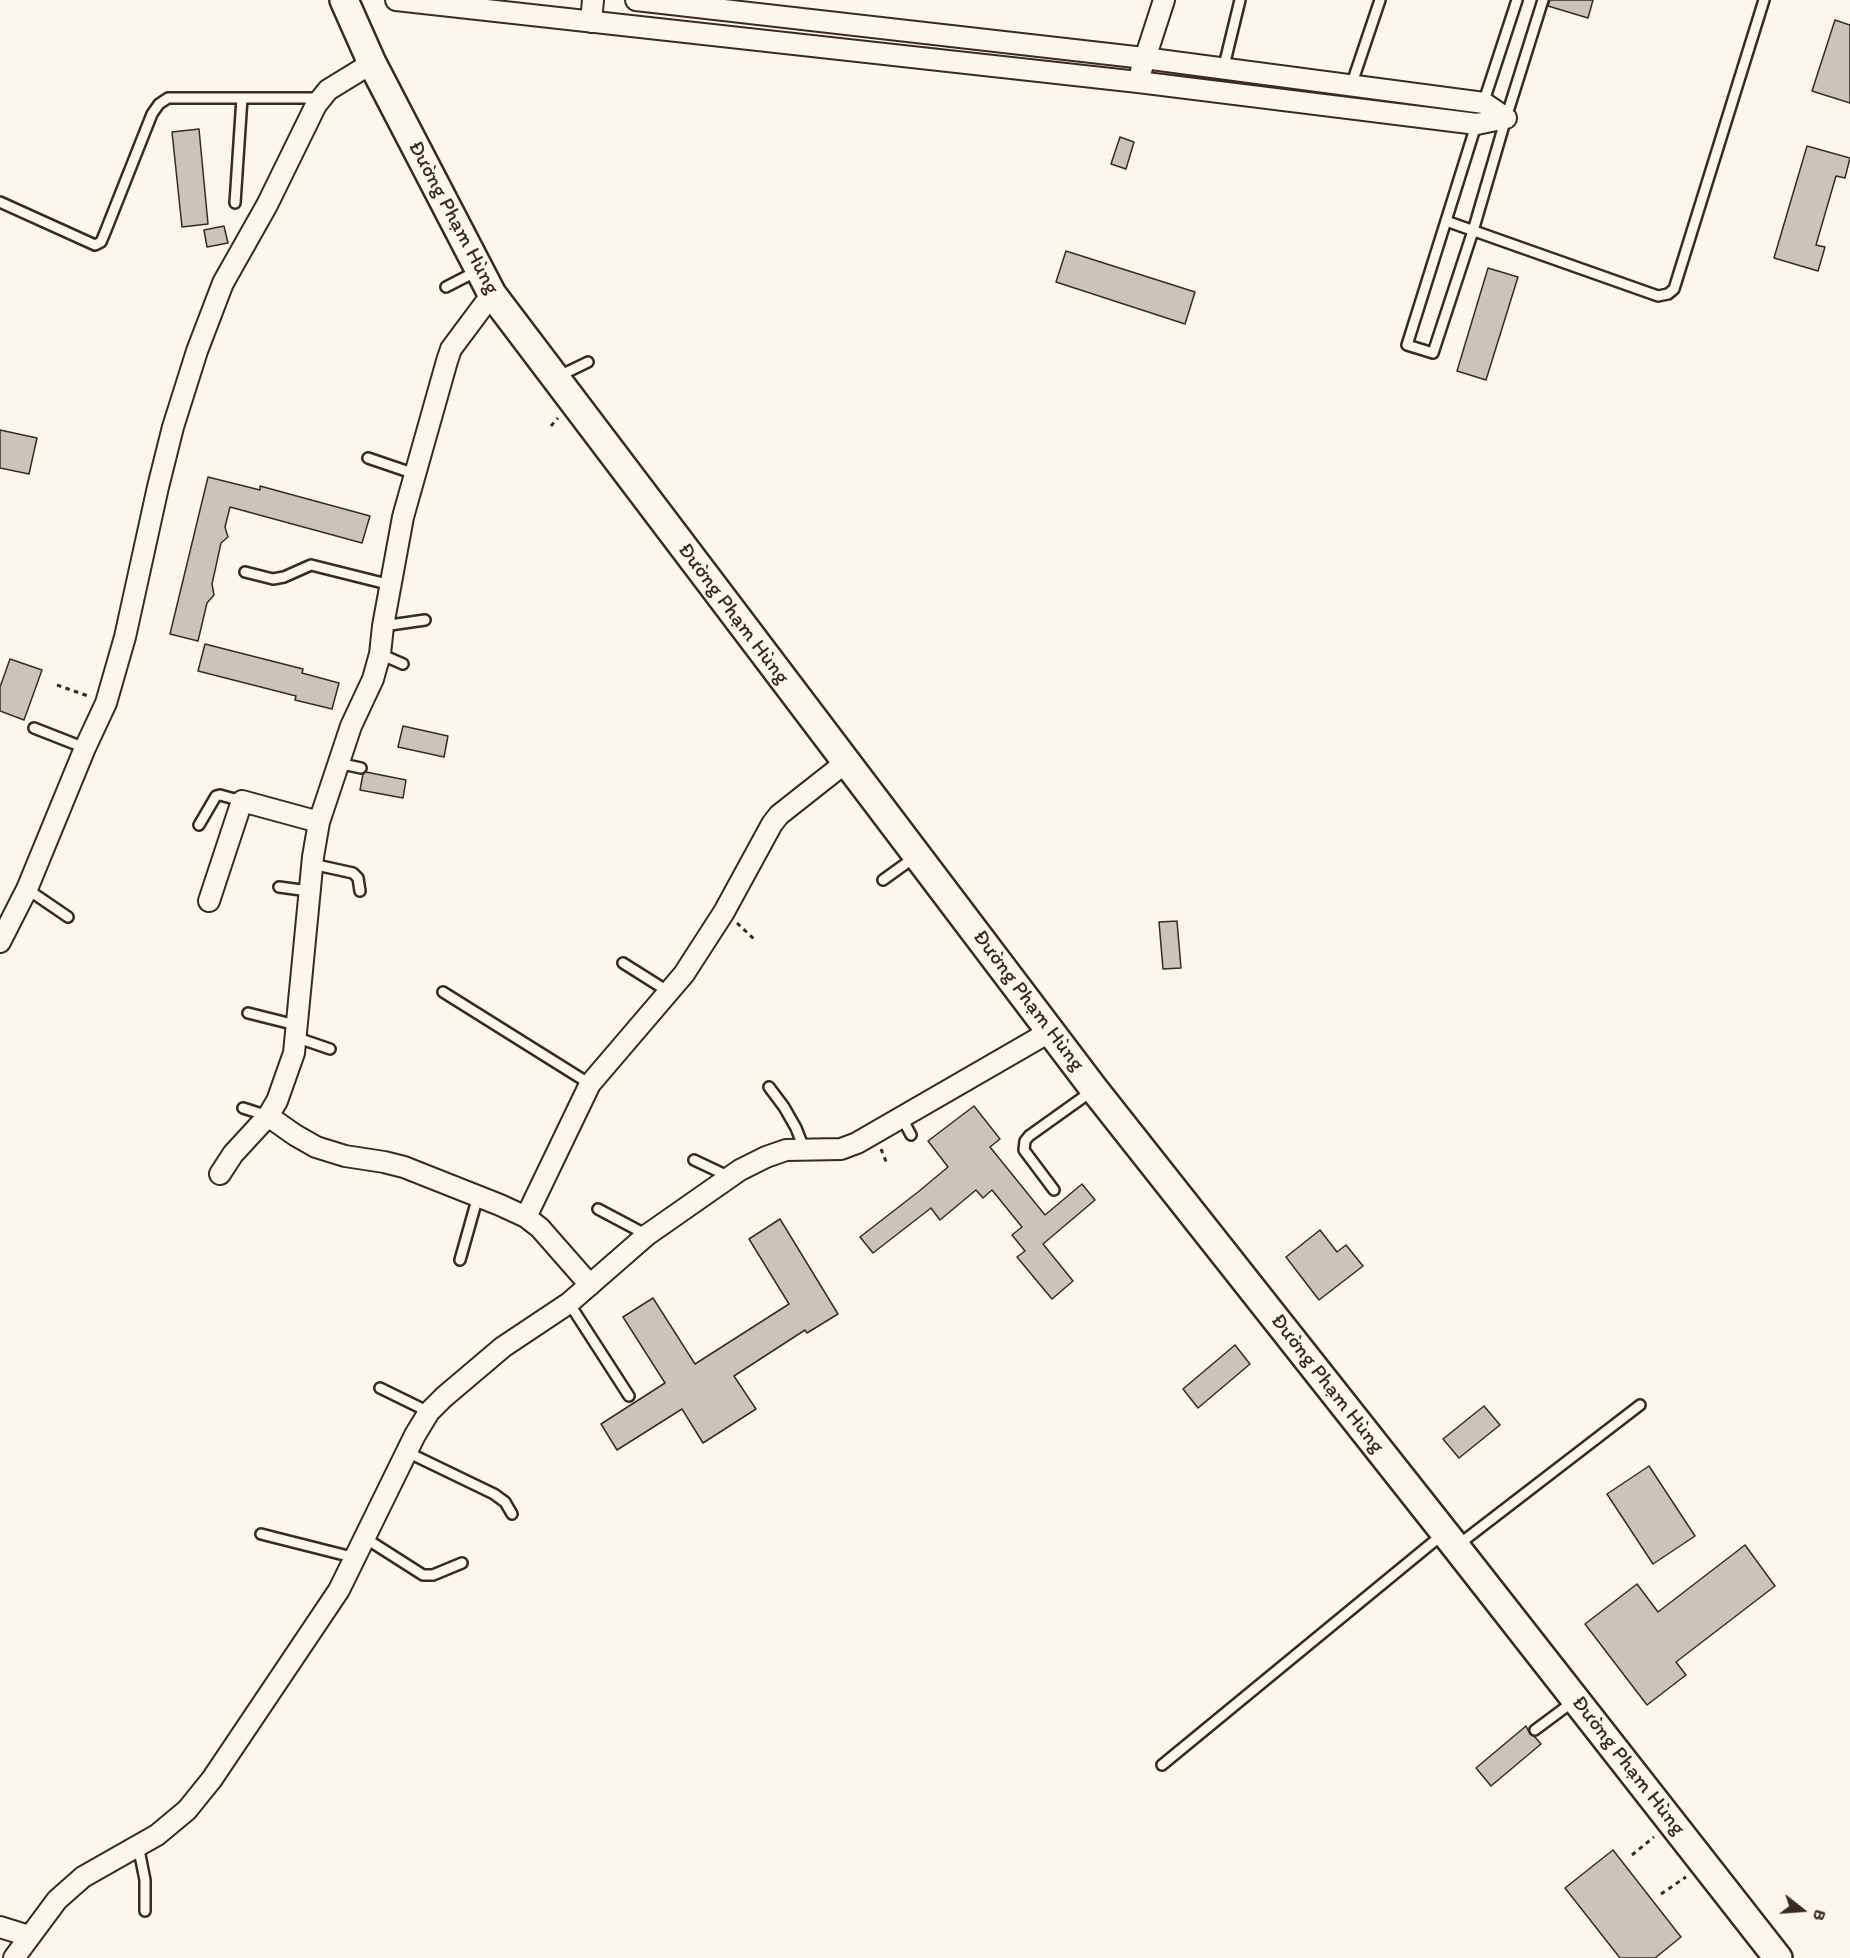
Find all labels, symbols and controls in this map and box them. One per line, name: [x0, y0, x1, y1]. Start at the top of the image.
street label: Đường Phạm Hùng: [402, 137, 504, 299]
street label: Đường Phạm Hùng: [672, 539, 794, 689]
street label: Đường Phạm Hùng: [967, 926, 1089, 1076]
street label: Đường Phạm Hùng: [1265, 1309, 1389, 1459]
street label: Đường Phạm Hùng: [1566, 1691, 1690, 1841]
north arrow: [1772, 1880, 1832, 1940]
text: B: [1809, 1908, 1830, 1923]

